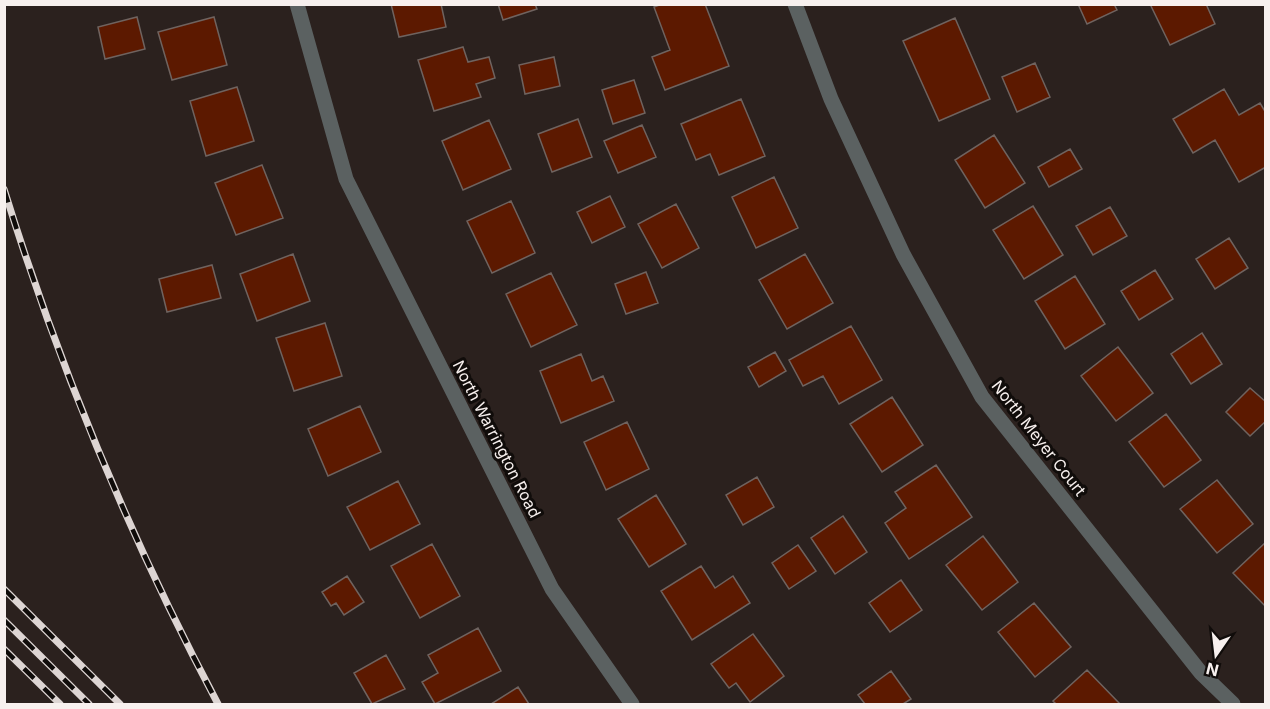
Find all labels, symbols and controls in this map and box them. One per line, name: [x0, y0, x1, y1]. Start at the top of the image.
street label: North Warrington Road: [449, 357, 545, 521]
street label: North Meyer Court: [988, 376, 1090, 500]
north arrow: [1186, 625, 1246, 685]
text: N: [1204, 658, 1221, 681]

